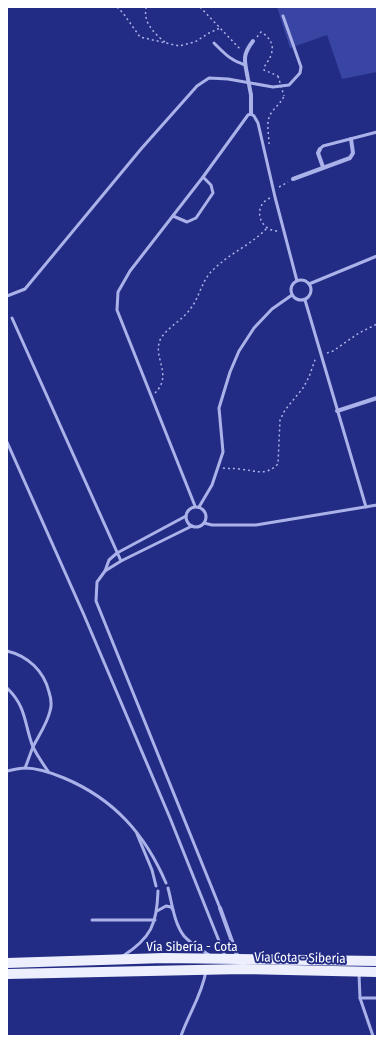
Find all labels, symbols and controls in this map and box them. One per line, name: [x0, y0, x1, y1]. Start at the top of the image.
street label: Vía Sibería - Cota: [146, 939, 238, 954]
street label: Vía Cota - Siberia: [254, 949, 346, 966]

